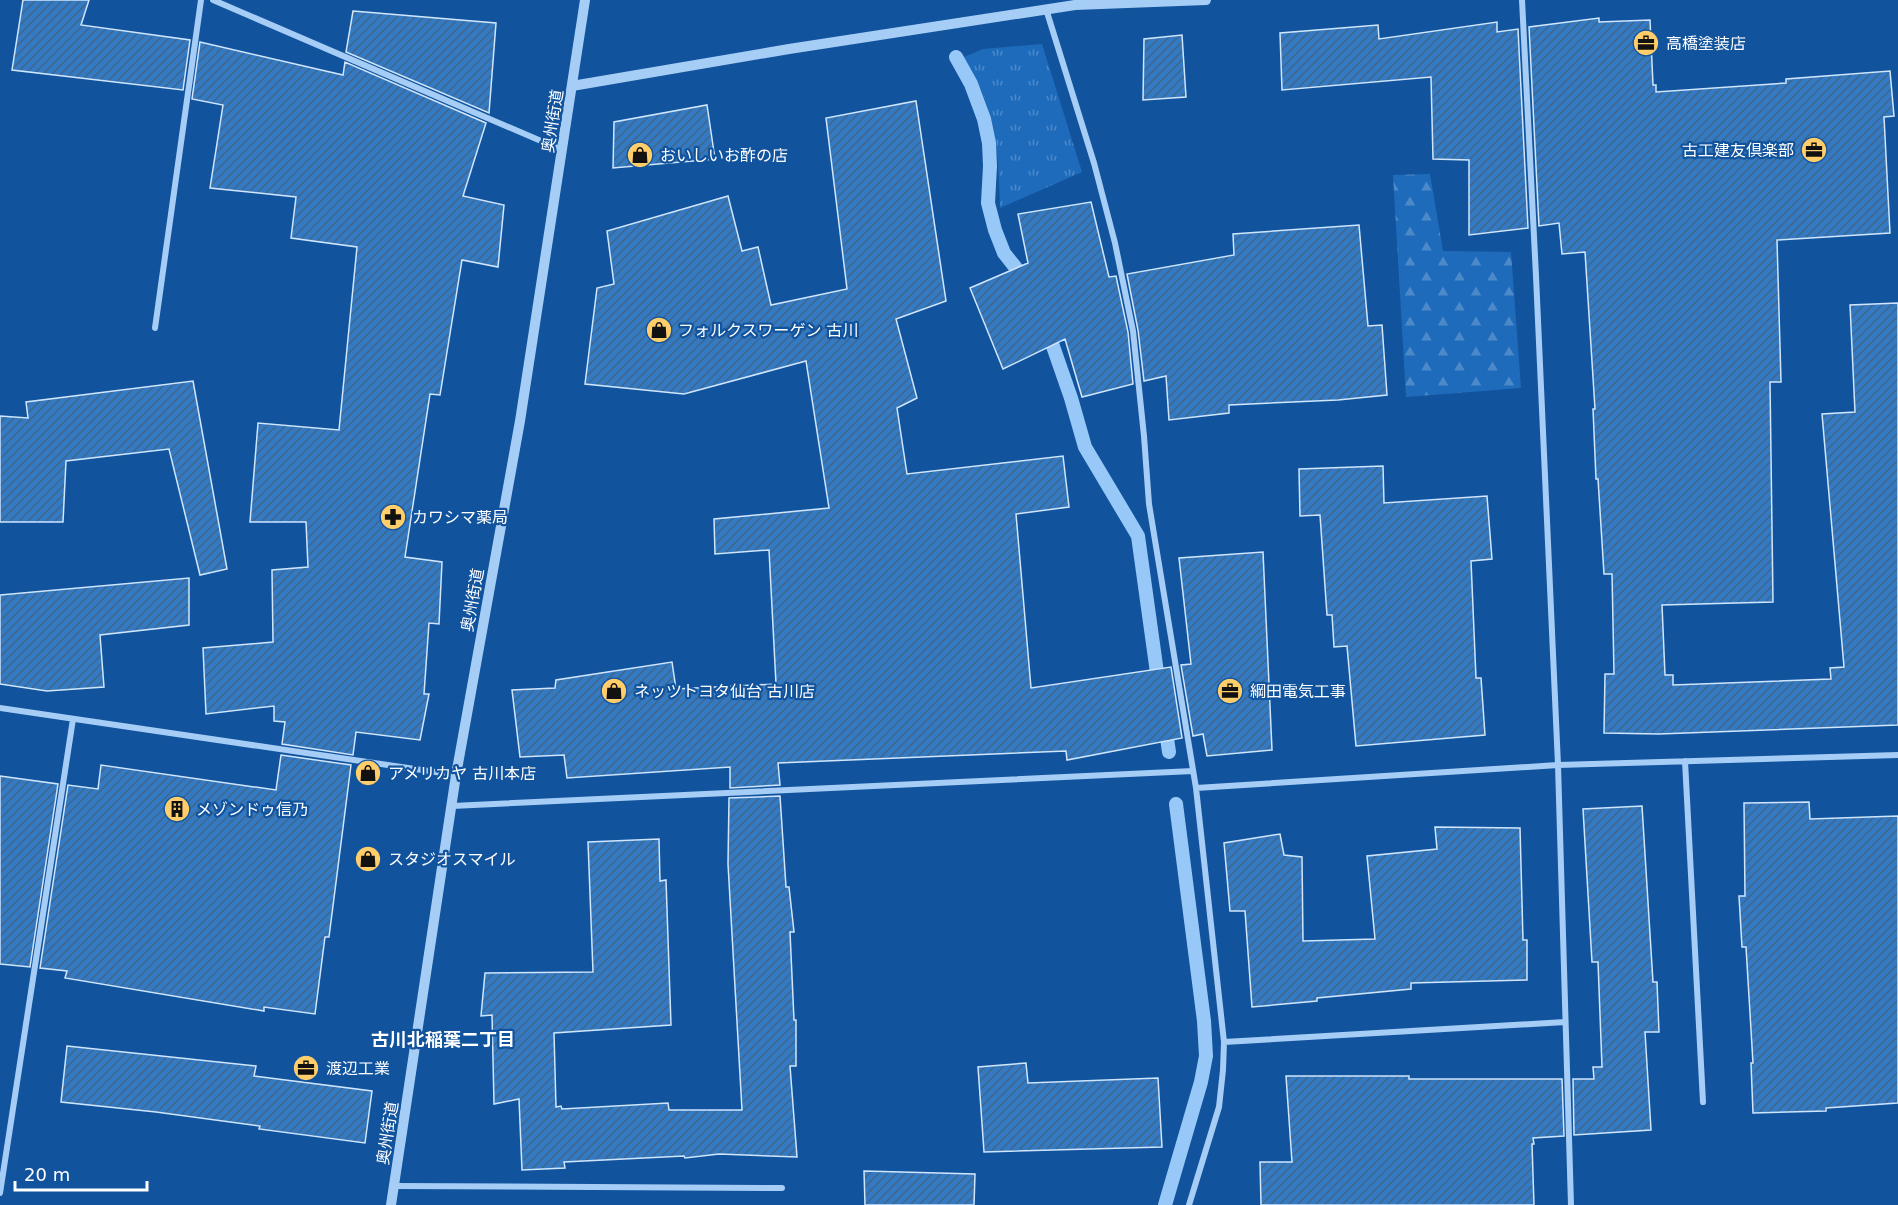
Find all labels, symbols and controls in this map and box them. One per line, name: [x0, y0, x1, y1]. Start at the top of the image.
office icon: 高橋塗装店: [1631, 28, 1661, 58]
place label: 高橋塗装店: [1666, 34, 1746, 53]
street label: 奥州街道: [538, 88, 567, 154]
office icon: 古工建友倶楽部: [1799, 135, 1829, 165]
shop icon: おいしいお酢の店: [625, 140, 655, 170]
place label: 古工建友倶楽部: [1682, 141, 1794, 160]
place label: おいしいお酢の店: [660, 146, 788, 165]
shop icon: フォルクスワーゲン 古川: [644, 315, 674, 345]
place label: フォルクスワーゲン 古川: [678, 321, 859, 340]
pharmacy icon: カワシマ薬局: [378, 502, 408, 532]
place label: カワシマ薬局: [412, 508, 508, 527]
street label: 奥州街道: [458, 567, 487, 633]
shop icon: ネッツトヨタ仙台 古川店: [599, 676, 629, 706]
office icon: 綱田電気工事: [1215, 676, 1245, 706]
place label: ネッツトヨタ仙台 古川店: [634, 682, 815, 701]
place label: 綱田電気工事: [1250, 682, 1346, 701]
shop icon: アメリカヤ 古川本店: [353, 758, 383, 788]
place label: アメリカヤ 古川本店: [388, 764, 536, 783]
building icon: メゾンドゥ信乃: [162, 794, 192, 824]
place label: メゾンドゥ信乃: [196, 800, 308, 819]
shop icon: スタジオスマイル: [353, 844, 383, 874]
place label: スタジオスマイル: [388, 850, 516, 869]
district label: 古川北稲葉二丁目: [371, 1029, 515, 1050]
office icon: 渡辺工業: [291, 1053, 321, 1083]
place label: 渡辺工業: [326, 1059, 390, 1078]
street label: 奥州街道: [373, 1100, 402, 1166]
scale bar: [15, 1154, 147, 1192]
text: 20 m: [24, 1164, 70, 1185]

